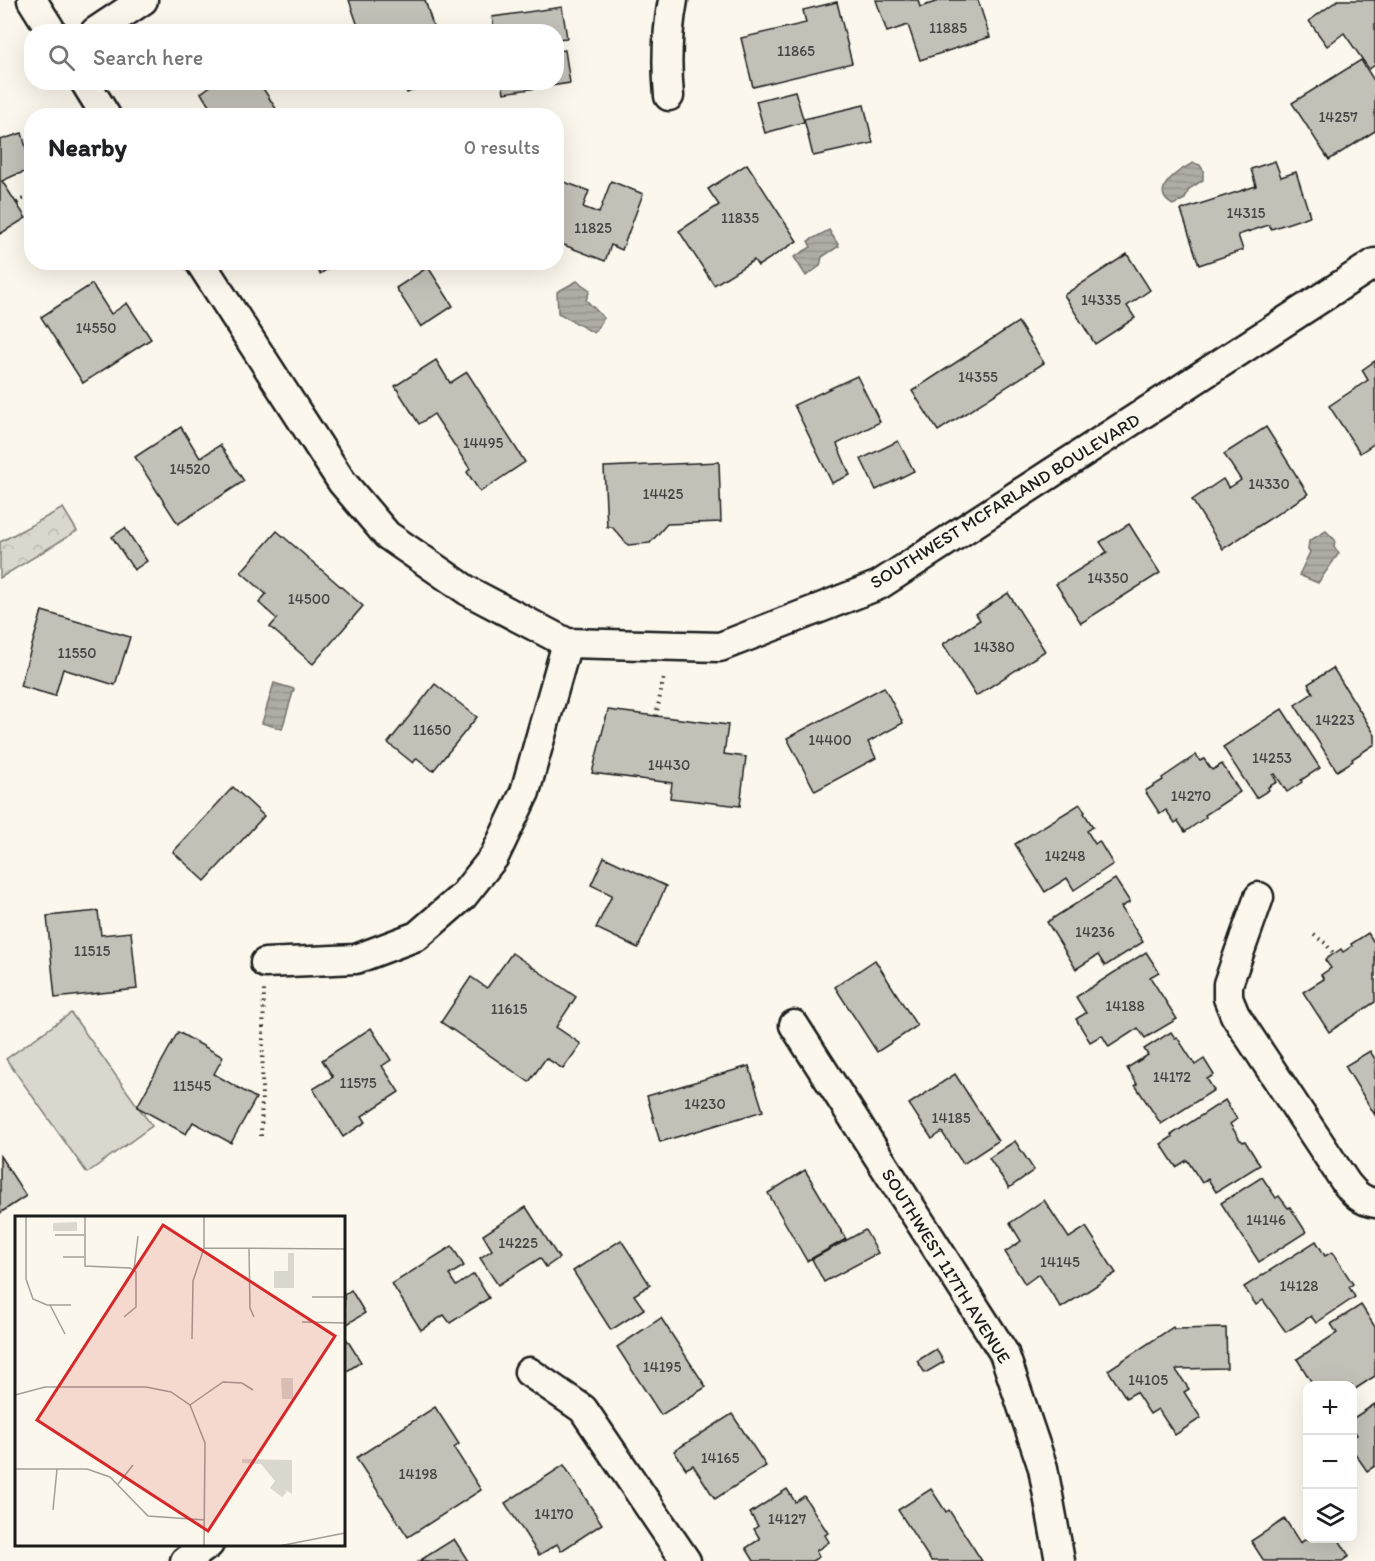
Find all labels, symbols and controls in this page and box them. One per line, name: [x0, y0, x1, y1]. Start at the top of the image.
house number: 11885: [929, 19, 967, 37]
search box: [24, 24, 564, 90]
icon: search: [45, 41, 78, 74]
house number: 11865: [777, 42, 815, 60]
text: Search here: [93, 44, 203, 71]
house number: 14257: [1318, 108, 1358, 126]
text: Nearby: [48, 131, 127, 163]
text: 0 results: [464, 135, 540, 159]
house number: 14315: [1227, 204, 1266, 222]
house number: 11835: [721, 209, 759, 227]
house number: 11825: [574, 219, 612, 237]
house number: 14335: [1081, 291, 1121, 309]
house number: 14550: [76, 319, 116, 337]
house number: 14355: [958, 368, 998, 386]
street label: SOUTHWEST MCFARLAND BOULEVARD: [866, 408, 1144, 594]
house number: 14495: [463, 434, 503, 452]
house number: 14520: [170, 460, 210, 478]
house number: 14330: [1248, 475, 1290, 493]
house number: 14425: [643, 485, 683, 503]
house number: 14350: [1087, 569, 1129, 587]
house number: 14500: [288, 590, 330, 608]
house number: 14380: [973, 638, 1015, 656]
house number: 11550: [58, 644, 96, 662]
house number: 14223: [1315, 711, 1355, 729]
house number: 11650: [413, 721, 451, 739]
house number: 14400: [808, 731, 852, 749]
house number: 14253: [1252, 749, 1292, 767]
house number: 14430: [648, 756, 690, 774]
house number: 14270: [1171, 787, 1211, 805]
house number: 14248: [1044, 847, 1086, 865]
house number: 14236: [1075, 923, 1115, 941]
house number: 11515: [74, 942, 110, 960]
house number: 14188: [1105, 997, 1145, 1015]
house number: 11615: [491, 1000, 527, 1018]
house number: 14172: [1153, 1068, 1191, 1086]
house number: 11575: [339, 1074, 377, 1092]
house number: 11545: [173, 1077, 211, 1095]
house number: 14230: [684, 1095, 726, 1113]
house number: 14185: [931, 1109, 971, 1127]
street label: SOUTHWEST 117TH AVENUE: [877, 1164, 1015, 1368]
house number: 14146: [1246, 1211, 1286, 1229]
inset map: [15, 1216, 345, 1546]
house number: 14225: [498, 1234, 538, 1252]
house number: 14145: [1040, 1253, 1080, 1271]
house number: 14128: [1279, 1277, 1319, 1295]
house number: 14195: [643, 1358, 681, 1376]
house number: 14105: [1128, 1371, 1168, 1389]
map controls: [1303, 1381, 1357, 1543]
button: +: [1303, 1381, 1357, 1435]
button: −: [1303, 1435, 1357, 1489]
house number: 14165: [701, 1449, 739, 1467]
house number: 14198: [398, 1465, 438, 1483]
button: layers: [1303, 1489, 1357, 1543]
house number: 14170: [534, 1505, 574, 1523]
house number: 14127: [768, 1510, 807, 1528]

